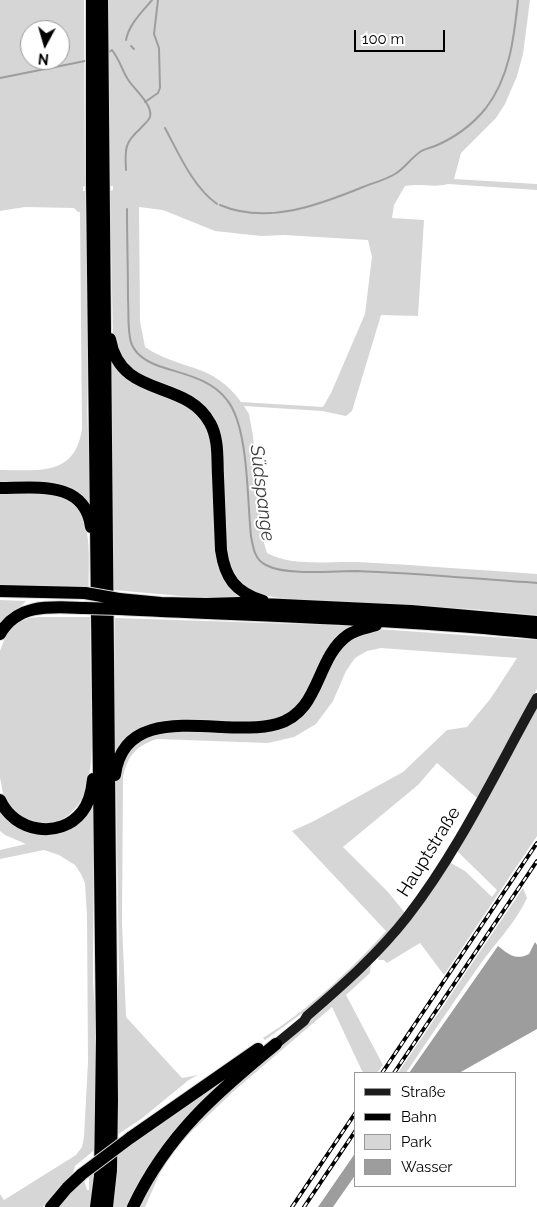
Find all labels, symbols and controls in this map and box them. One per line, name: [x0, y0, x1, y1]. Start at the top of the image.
north arrow: [20, 20, 70, 70]
scale bar: [357, 20, 448, 52]
text: 100 m: [362, 30, 404, 48]
text: N: [37, 50, 50, 67]
water label: Südspange: [245, 444, 279, 542]
street label: Hauptstraße: [393, 803, 465, 901]
legend: [354, 1072, 517, 1187]
text: Straße: [401, 1083, 445, 1101]
text: Bahn: [401, 1108, 437, 1126]
text: Park: [401, 1133, 432, 1151]
text: Wasser: [401, 1158, 453, 1176]

